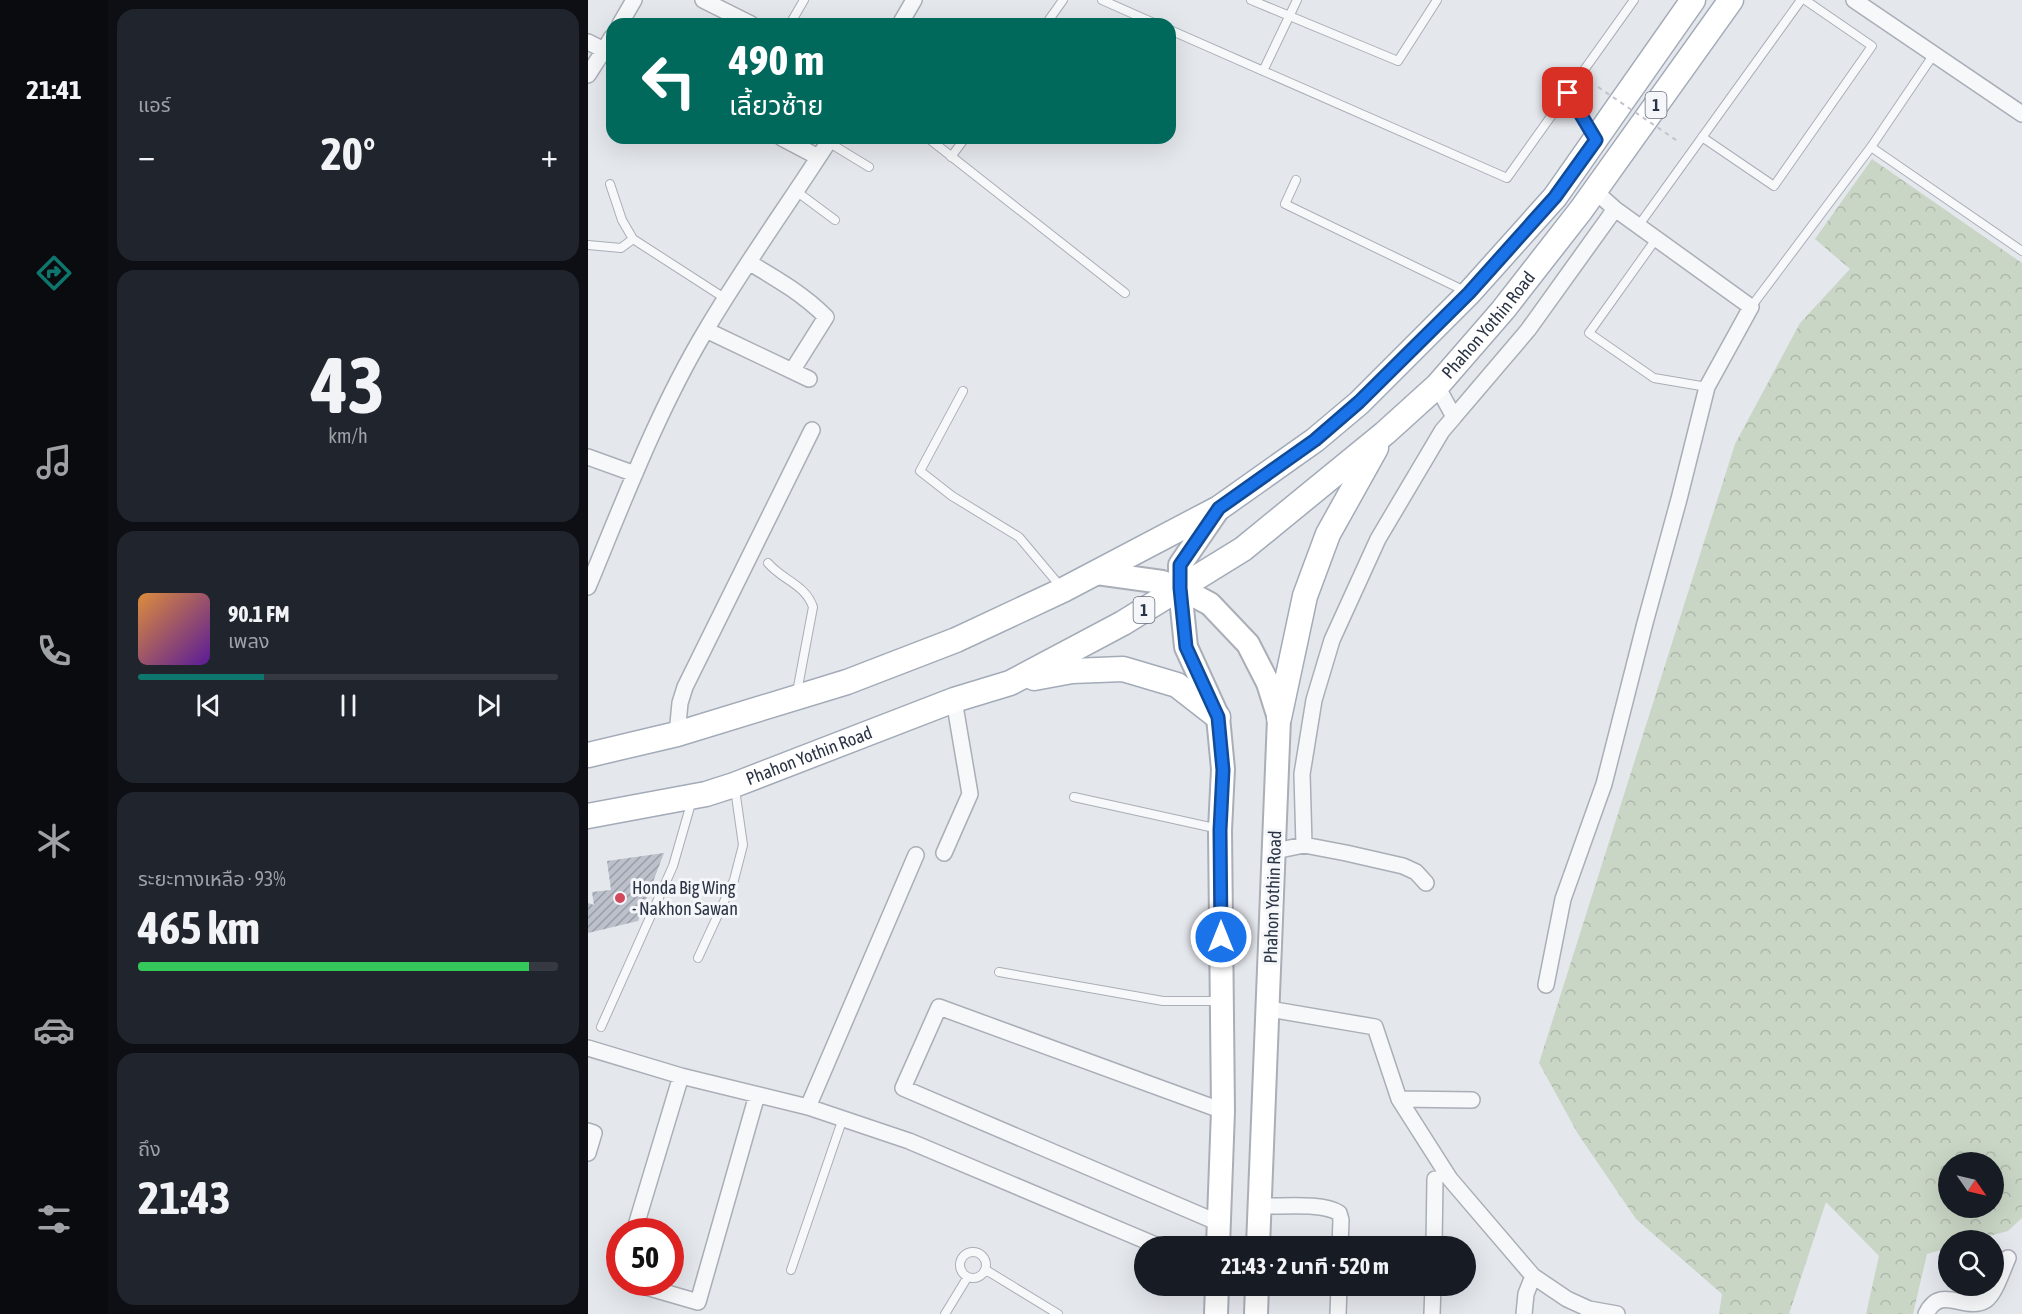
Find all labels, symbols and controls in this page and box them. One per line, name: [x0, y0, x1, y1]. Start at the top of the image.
text: 490 m: [729, 36, 824, 84]
icon: left: [630, 42, 708, 120]
pin: [1542, 67, 1593, 118]
text: 21:41: [26, 74, 82, 105]
icon: arrive: [1551, 76, 1584, 109]
text: เลี้ยวซ้าย: [729, 90, 823, 121]
road number: 1: [1646, 92, 1666, 118]
text: แอร์: [138, 93, 170, 116]
text: 20°: [321, 128, 375, 180]
text: −: [138, 136, 155, 174]
text: +: [541, 136, 558, 174]
icon: directions: [33, 252, 75, 294]
street label: Phahon Yothin Road: [1437, 267, 1539, 383]
text: 43: [311, 340, 385, 430]
text: km/h: [328, 424, 368, 447]
icon: music: [33, 441, 75, 483]
road number: 1: [1134, 597, 1154, 623]
text: 90.1 FM: [228, 601, 290, 627]
text: เพลง: [228, 629, 270, 652]
icon: phone: [33, 630, 75, 672]
icon: previous: [192, 689, 225, 722]
icon: pause: [332, 689, 365, 722]
icon: next: [472, 689, 505, 722]
street label: Phahon Yothin Road: [743, 722, 875, 789]
icon: climate: [33, 820, 75, 862]
street label: Phahon Yothin Road: [1260, 830, 1285, 964]
text: ระยะทางเหลือ · 93%: [138, 867, 286, 890]
place label: Honda Big Wing - Nakhon Sawan: [632, 877, 738, 919]
marker: Honda Big Wing - Nakhon Sawan: [613, 891, 627, 905]
text: 465 km: [138, 902, 260, 954]
position arrow: [1189, 905, 1253, 969]
icon: car: [33, 1009, 75, 1051]
text: ถึง: [138, 1137, 161, 1160]
north arrow: [1938, 1152, 2004, 1218]
map controls: [1938, 1152, 2004, 1296]
text: 21:43: [138, 1172, 231, 1224]
icon: filters: [33, 1198, 75, 1240]
speed limit sign: 50: [606, 1218, 684, 1296]
button: search: [1938, 1230, 2004, 1296]
text: 21:43 · 2 นาที · 520 m: [1221, 1253, 1389, 1279]

